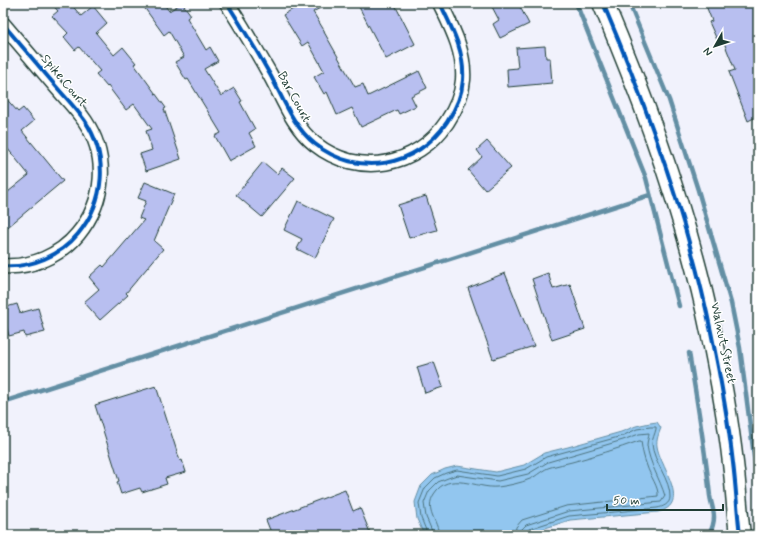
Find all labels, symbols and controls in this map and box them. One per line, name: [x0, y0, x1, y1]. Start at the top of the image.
north arrow: [695, 26, 735, 66]
text: N: [700, 44, 716, 59]
street label: Spike Court: [37, 51, 91, 111]
street label: Bar Court: [273, 69, 315, 125]
street label: Walnut Street: [706, 301, 740, 385]
scale bar: [607, 486, 723, 512]
text: 50 m: [613, 493, 640, 509]

